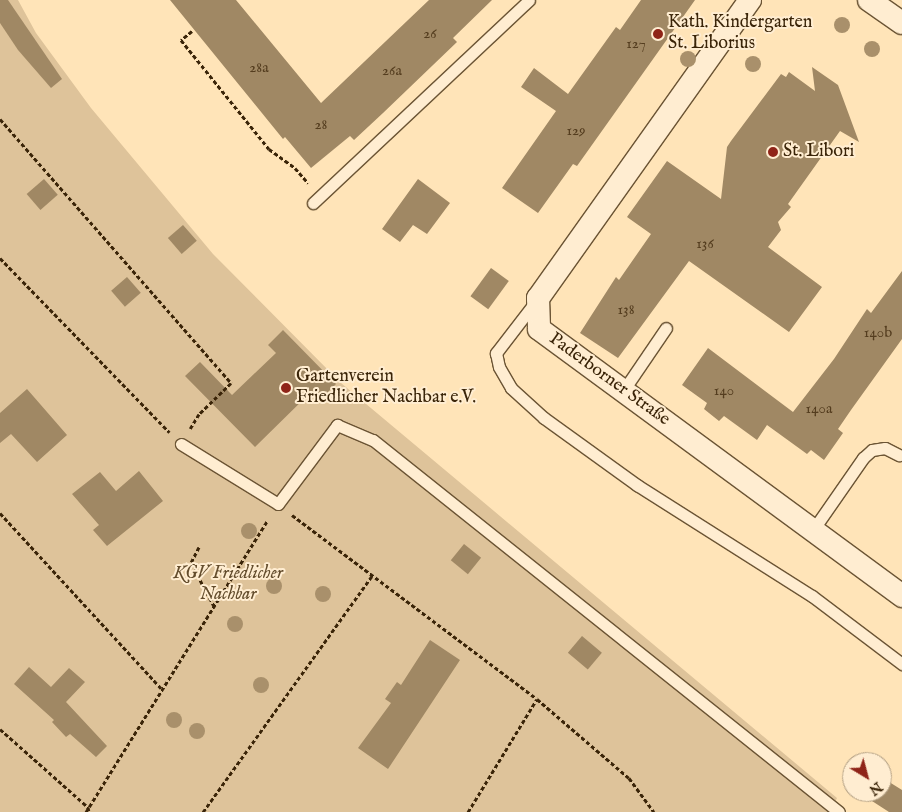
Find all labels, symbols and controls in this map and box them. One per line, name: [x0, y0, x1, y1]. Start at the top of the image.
place label: Kath. Kindergarten St. Liborius: [668, 13, 812, 56]
house number: 26: [423, 25, 437, 43]
marker: Kath. Kindergarten St. Liborius: [652, 28, 664, 40]
house number: 127: [626, 35, 646, 53]
house number: 28a: [249, 59, 269, 77]
house number: 26a: [382, 62, 402, 80]
house number: 28: [315, 116, 327, 134]
house number: 129: [566, 122, 586, 140]
place label: St. Libori: [783, 141, 854, 163]
marker: St. Libori: [767, 146, 779, 158]
house number: 136: [696, 235, 714, 253]
house number: 138: [617, 301, 635, 319]
house number: 140b: [864, 324, 892, 342]
street label: Paderborner Straße: [544, 329, 674, 431]
place label: Gartenverein Friedlicher Nachbar e.V.: [296, 367, 476, 409]
marker: Gartenverein Friedlicher Nachbar e.V.: [280, 382, 292, 394]
house number: 140: [714, 382, 734, 400]
house number: 140a: [806, 400, 832, 418]
park label: KGV Friedlicher Nachbar: [173, 564, 283, 606]
north arrow: [842, 752, 892, 802]
text: N: [865, 777, 886, 799]

